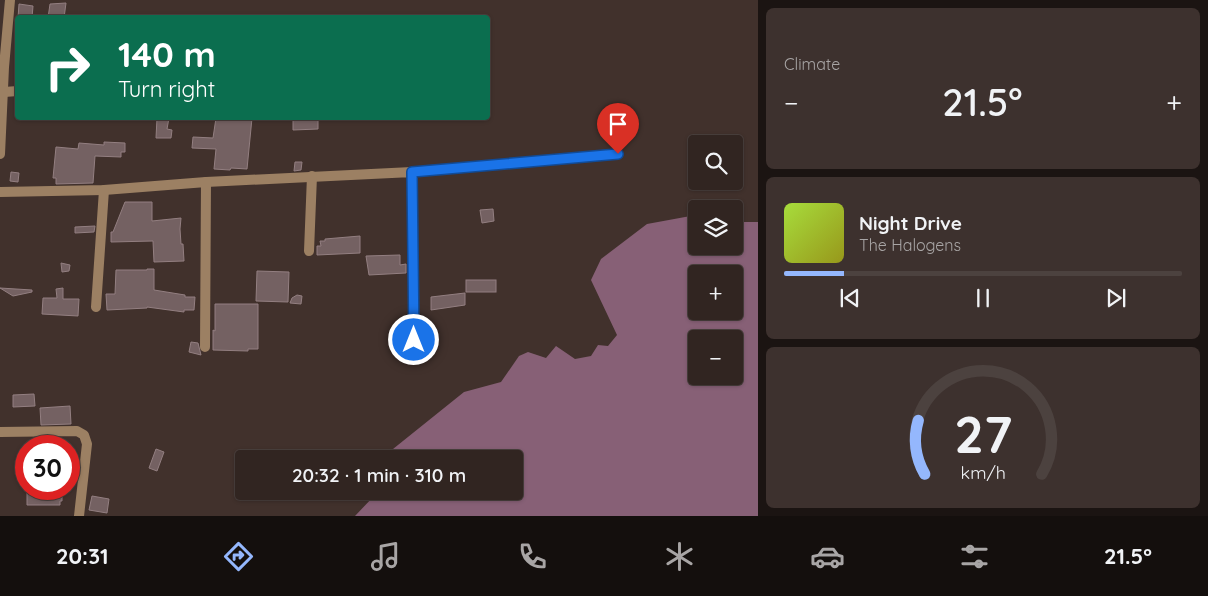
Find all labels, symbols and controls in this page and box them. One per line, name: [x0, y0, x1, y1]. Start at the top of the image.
text: 140 m: [118, 32, 216, 76]
icon: right: [35, 35, 100, 100]
text: Climate: [784, 54, 840, 74]
text: Turn right: [118, 75, 215, 103]
text: 21.5°: [942, 78, 1023, 126]
text: −: [784, 85, 799, 120]
text: +: [1166, 85, 1182, 120]
pin: [597, 103, 639, 154]
icon: arrive: [604, 110, 632, 138]
map controls: [688, 135, 743, 385]
button: search: [688, 135, 743, 190]
button: layers: [688, 200, 743, 255]
text: Night Drive: [859, 211, 962, 235]
text: The Halogens: [859, 235, 961, 255]
button: +: [688, 265, 743, 320]
icon: previous: [836, 284, 864, 312]
icon: pause: [969, 284, 997, 312]
icon: next: [1102, 284, 1130, 312]
position arrow: [387, 313, 439, 365]
button: −: [688, 330, 743, 385]
text: 27: [954, 401, 1012, 466]
speed limit sign: 30: [15, 435, 80, 500]
text: km/h: [960, 461, 1006, 483]
text: 20:32 · 1 min · 310 m: [292, 463, 466, 487]
icon: directions: [221, 539, 256, 574]
icon: music: [368, 539, 403, 574]
icon: phone: [515, 539, 550, 574]
icon: climate: [662, 539, 697, 574]
icon: car: [810, 539, 845, 574]
icon: filters: [957, 539, 992, 574]
text: 20:31: [56, 542, 109, 570]
text: 21.5°: [1104, 542, 1152, 570]

